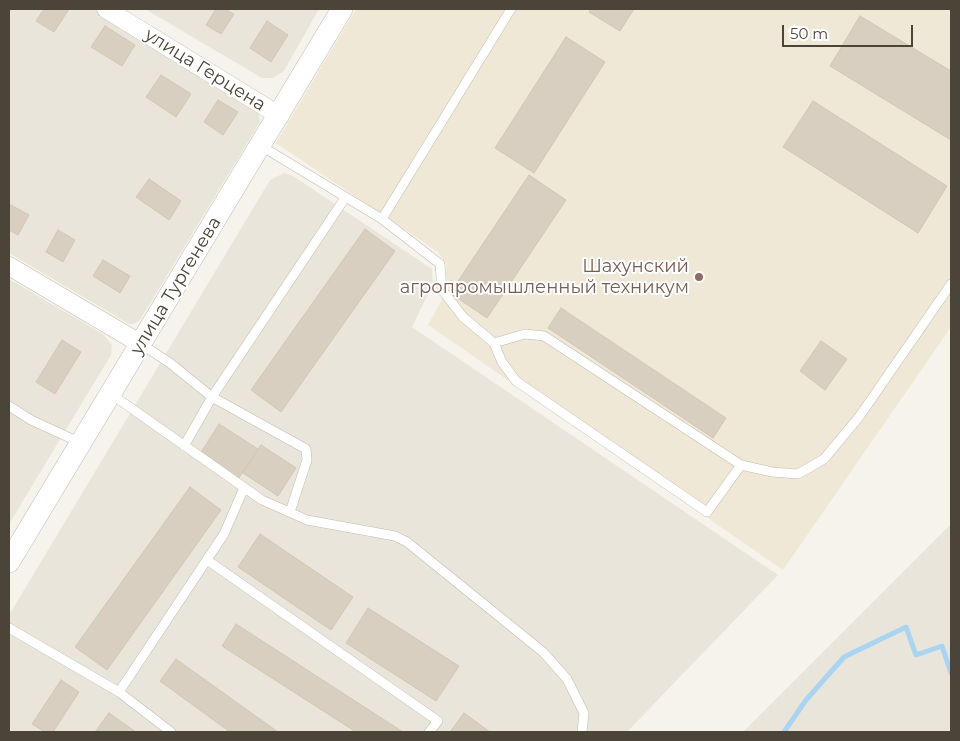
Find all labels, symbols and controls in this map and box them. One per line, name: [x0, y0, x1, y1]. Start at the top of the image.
scale bar: [785, 15, 916, 47]
street label: улица Герцена: [141, 24, 269, 116]
text: 50 m: [790, 24, 828, 43]
street label: улица Тургенева: [126, 213, 226, 359]
place label: Шахунский агропромышленный техникум: [400, 256, 689, 298]
marker: Шахунский агропромышленный техникум: [693, 271, 705, 283]

